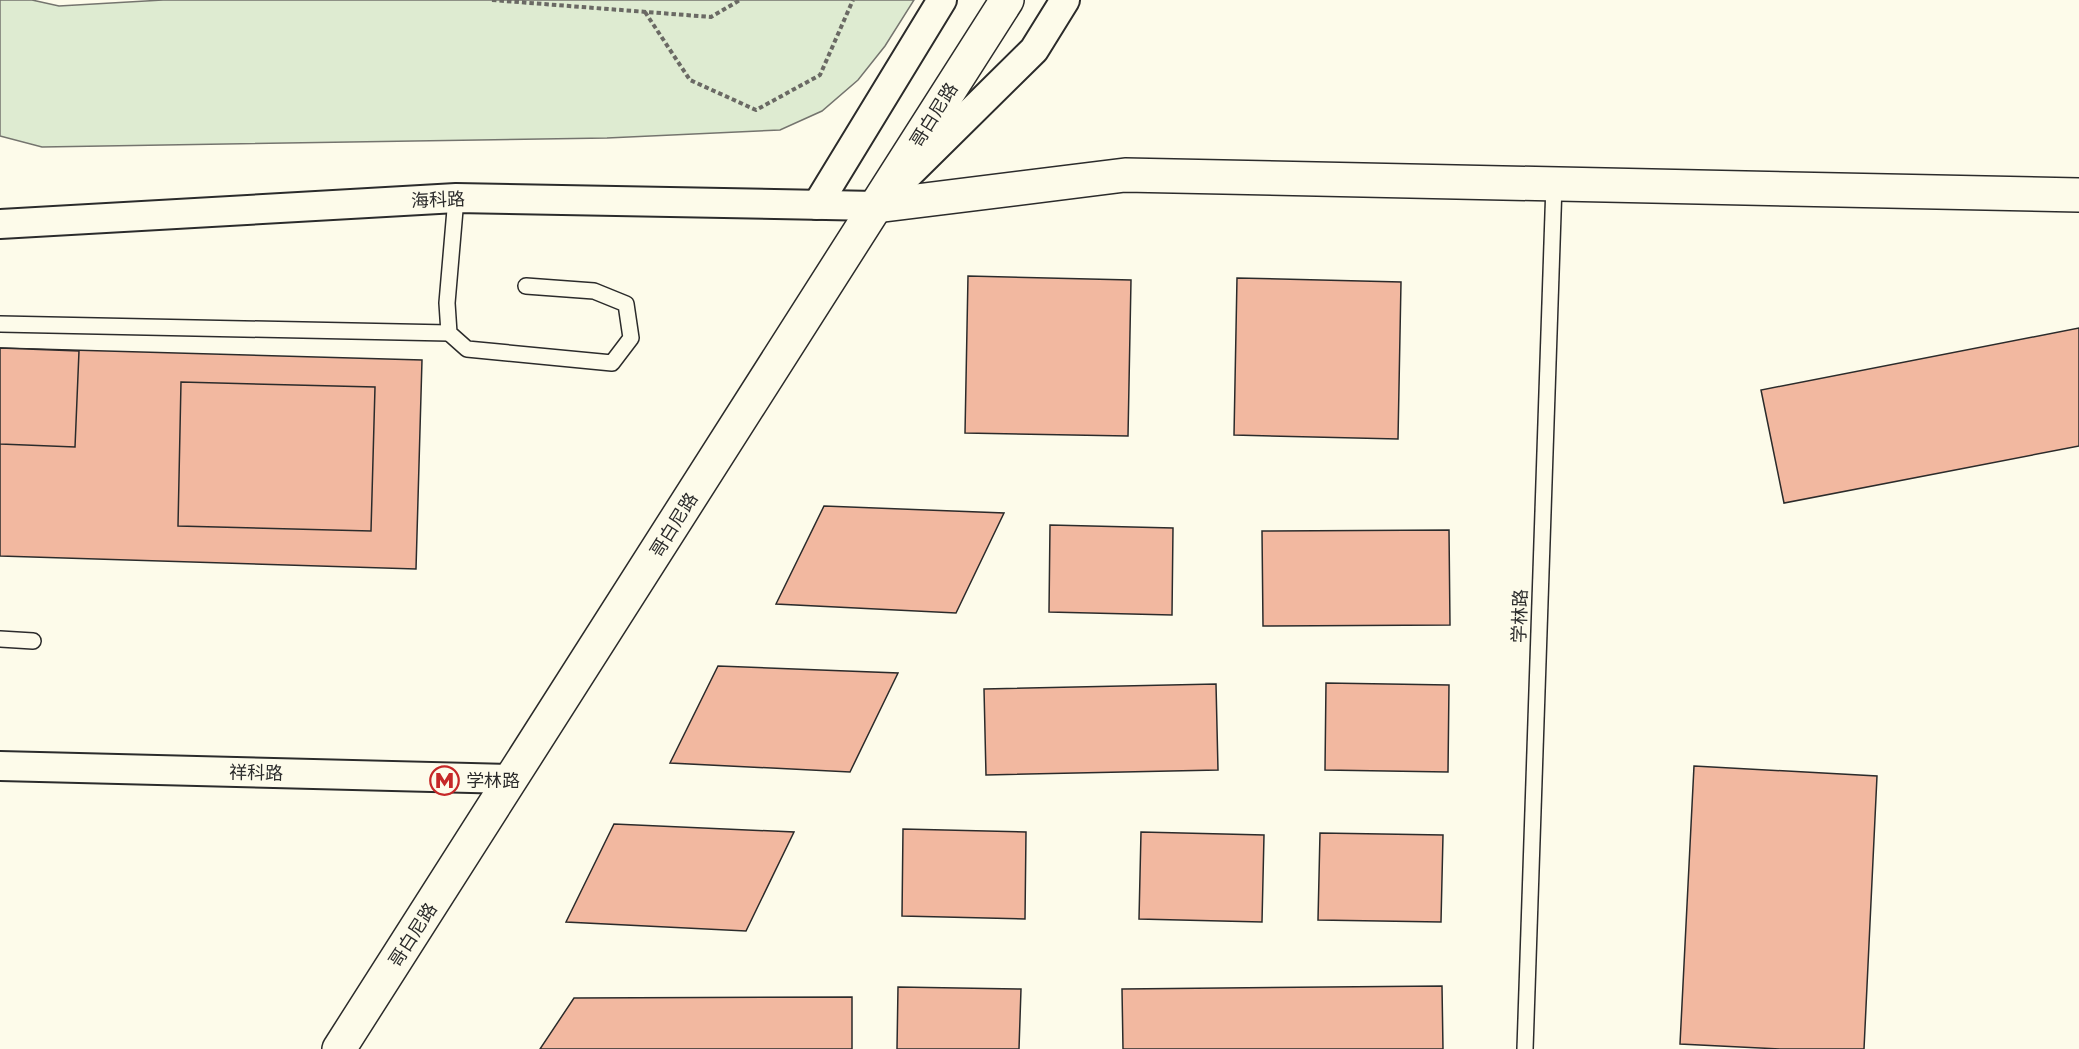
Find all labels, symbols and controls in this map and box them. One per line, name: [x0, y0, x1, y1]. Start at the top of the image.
street label: 哥白尼路: [905, 78, 962, 151]
street label: 海科路: [411, 187, 465, 212]
street label: 哥白尼路: [645, 488, 702, 561]
street label: 学林路: [1507, 589, 1532, 643]
street label: 祥科路: [229, 761, 283, 784]
metro station icon: 学林路: [429, 765, 461, 797]
place label: 学林路: [466, 769, 520, 792]
street label: 哥白尼路: [383, 898, 442, 971]

